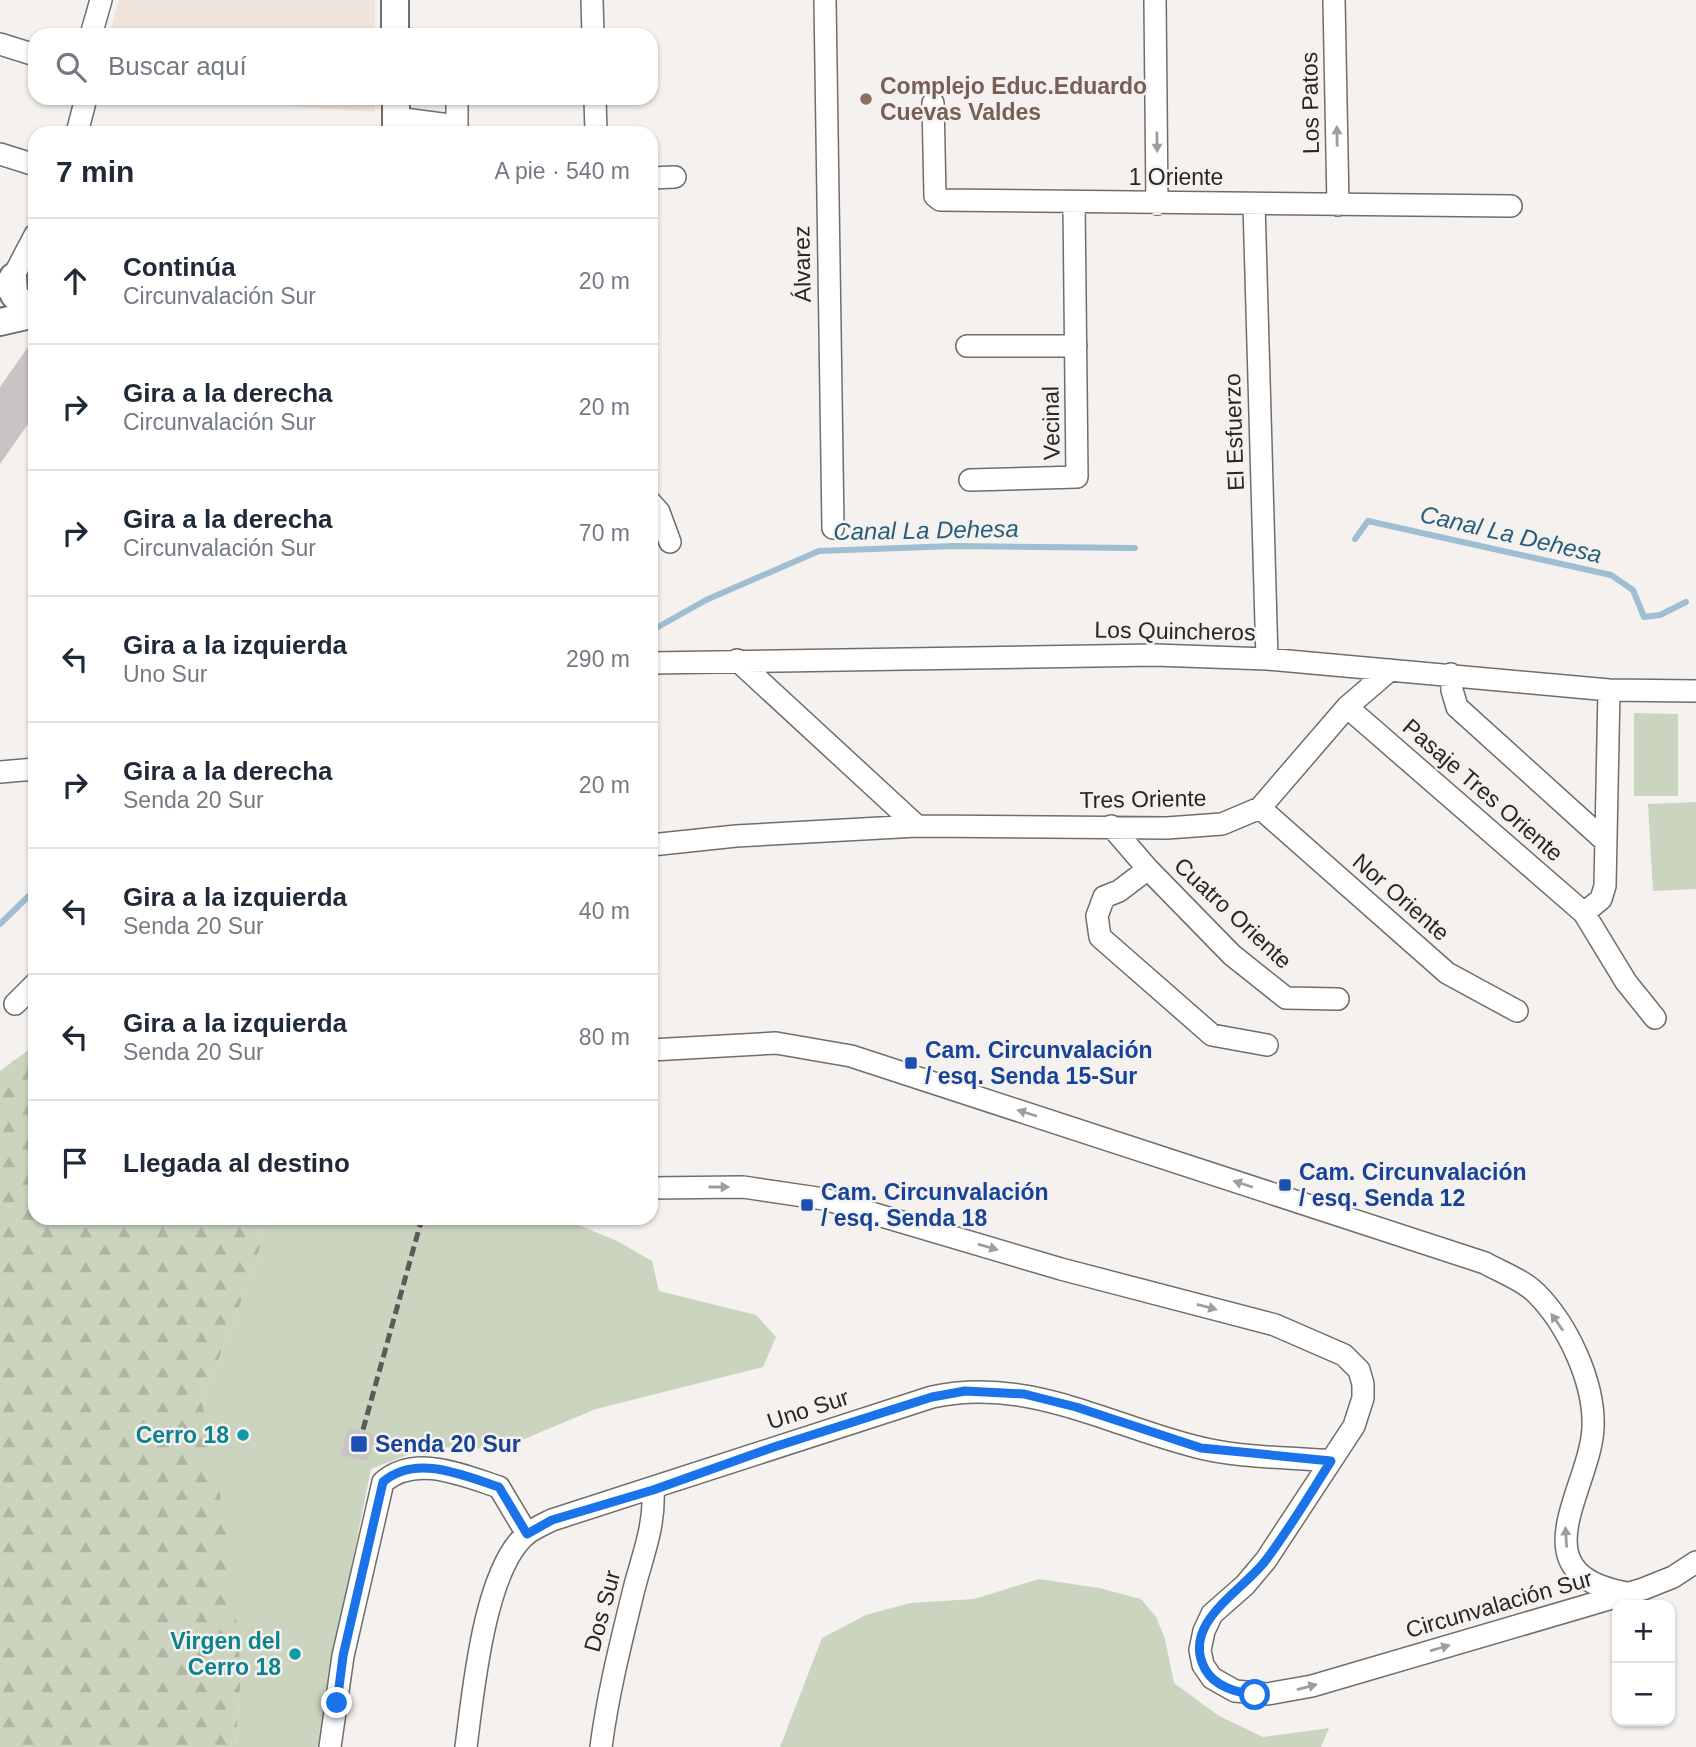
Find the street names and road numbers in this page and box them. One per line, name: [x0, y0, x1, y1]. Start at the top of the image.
street label: Los Patos: [1296, 52, 1324, 154]
street label: 1 Oriente: [1129, 164, 1223, 190]
street label: Álvarez: [788, 225, 816, 303]
street label: El Esfuerzo: [1219, 373, 1249, 491]
street label: Vecinal: [1037, 386, 1065, 460]
street label: Los Quincheros: [1094, 617, 1256, 645]
street label: Pasaje Tres Oriente: [1398, 714, 1568, 866]
street label: Tres Oriente: [1079, 785, 1207, 813]
street label: Nor Oriente: [1348, 848, 1454, 946]
street label: Cuatro Oriente: [1169, 852, 1297, 974]
street label: Uno Sur: [764, 1383, 852, 1434]
street label: Circunvalación Sur: [1403, 1565, 1596, 1643]
street label: Dos Sur: [579, 1567, 625, 1654]

